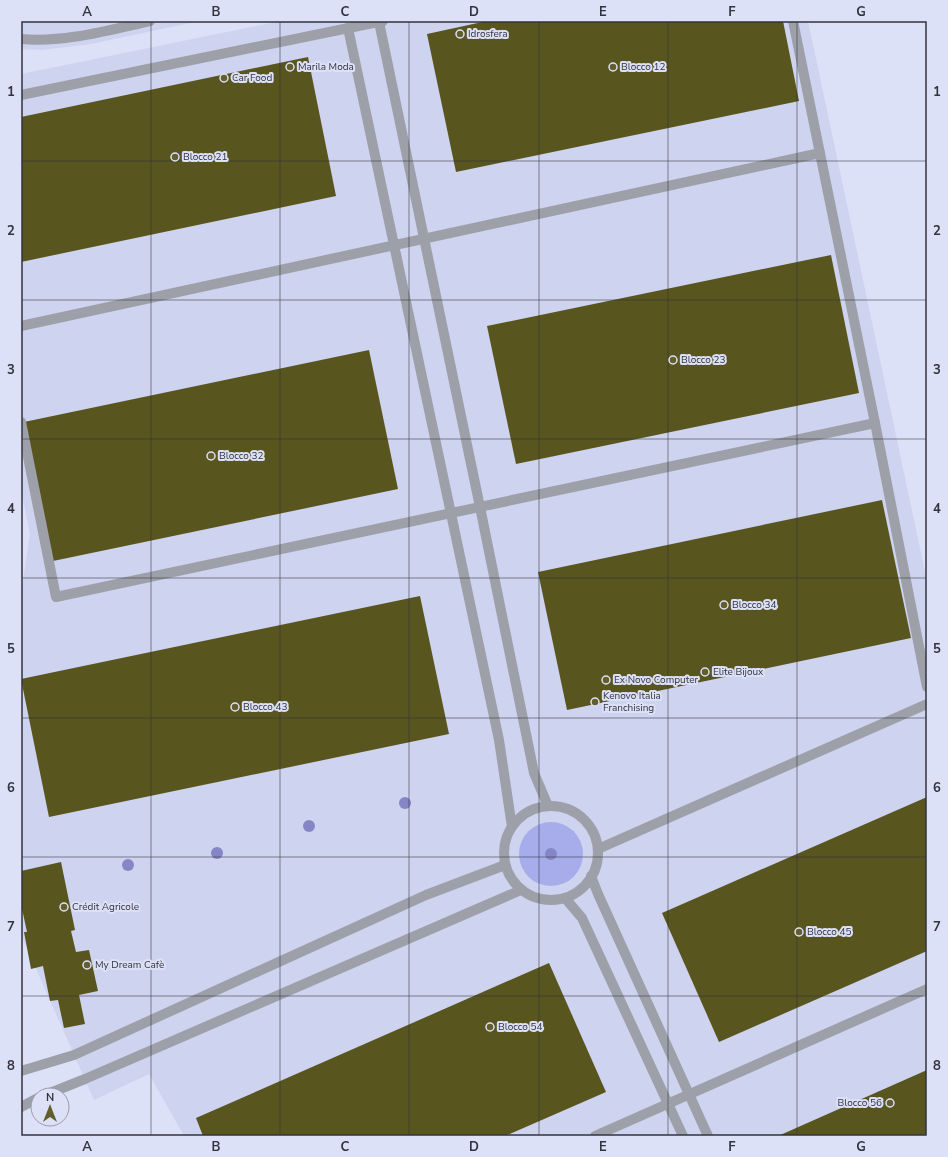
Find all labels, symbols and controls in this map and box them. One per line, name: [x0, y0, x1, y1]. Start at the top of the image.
text: A: [82, 3, 92, 21]
text: B: [212, 3, 221, 21]
text: C: [341, 3, 350, 21]
text: D: [469, 3, 479, 21]
text: E: [599, 3, 607, 21]
text: F: [728, 3, 736, 21]
text: G: [856, 3, 866, 21]
place label: Idrosfera: [468, 27, 508, 41]
marker: Idrosfera: [455, 29, 465, 39]
place label: Marila Moda: [298, 60, 354, 74]
place label: Blocco 12: [621, 60, 665, 74]
marker: Marila Moda: [285, 62, 295, 72]
marker: Blocco 12: [608, 62, 618, 72]
place label: Car Food: [232, 71, 272, 85]
marker: Car Food: [219, 73, 229, 83]
text: 1: [7, 83, 15, 101]
text: 1: [933, 83, 941, 101]
place label: Blocco 21: [183, 150, 227, 164]
marker: Blocco 21: [170, 152, 180, 162]
text: 2: [7, 222, 15, 240]
text: 2: [933, 222, 941, 240]
place label: Blocco 23: [681, 353, 725, 367]
marker: Blocco 23: [668, 355, 678, 365]
text: 3: [7, 361, 15, 379]
text: 3: [933, 361, 941, 379]
place label: Blocco 32: [219, 449, 263, 463]
marker: Blocco 32: [206, 451, 216, 461]
text: 4: [7, 500, 15, 518]
text: 4: [933, 500, 941, 518]
place label: Blocco 34: [732, 598, 776, 612]
marker: Blocco 34: [719, 600, 729, 610]
text: 5: [7, 640, 15, 658]
text: 5: [933, 640, 941, 658]
place label: Elite Bijoux: [713, 665, 764, 679]
marker: Elite Bijoux: [700, 667, 710, 677]
place label: Ex Novo Computer: [614, 673, 698, 687]
marker: Ex Novo Computer: [601, 675, 611, 685]
place label: Kenovo Italia Franchising: [603, 689, 661, 715]
marker: Kenovo Italia Franchising: [590, 697, 600, 707]
place label: Blocco 43: [243, 700, 287, 714]
marker: Blocco 43: [230, 702, 240, 712]
text: 6: [7, 779, 15, 797]
text: 6: [933, 779, 941, 797]
place label: Crédit Agricole: [72, 900, 139, 914]
marker: Crédit Agricole: [59, 902, 69, 912]
text: 7: [7, 918, 15, 936]
text: 7: [933, 918, 941, 936]
place label: Blocco 45: [807, 925, 851, 939]
marker: Blocco 45: [794, 927, 804, 937]
place label: My Dream Cafè: [95, 958, 164, 972]
marker: My Dream Cafè: [82, 960, 92, 970]
place label: Blocco 54: [498, 1020, 542, 1034]
marker: Blocco 54: [485, 1022, 495, 1032]
text: 8: [7, 1057, 15, 1075]
text: 8: [933, 1057, 941, 1075]
north arrow: [30, 1087, 70, 1127]
text: N: [46, 1090, 54, 1105]
place label: Blocco 56: [838, 1096, 882, 1110]
marker: Blocco 56: [885, 1098, 895, 1108]
text: A: [82, 1138, 92, 1156]
text: B: [212, 1138, 221, 1156]
text: C: [341, 1138, 350, 1156]
text: D: [469, 1138, 479, 1156]
text: E: [599, 1138, 607, 1156]
text: F: [728, 1138, 736, 1156]
text: G: [856, 1138, 866, 1156]

